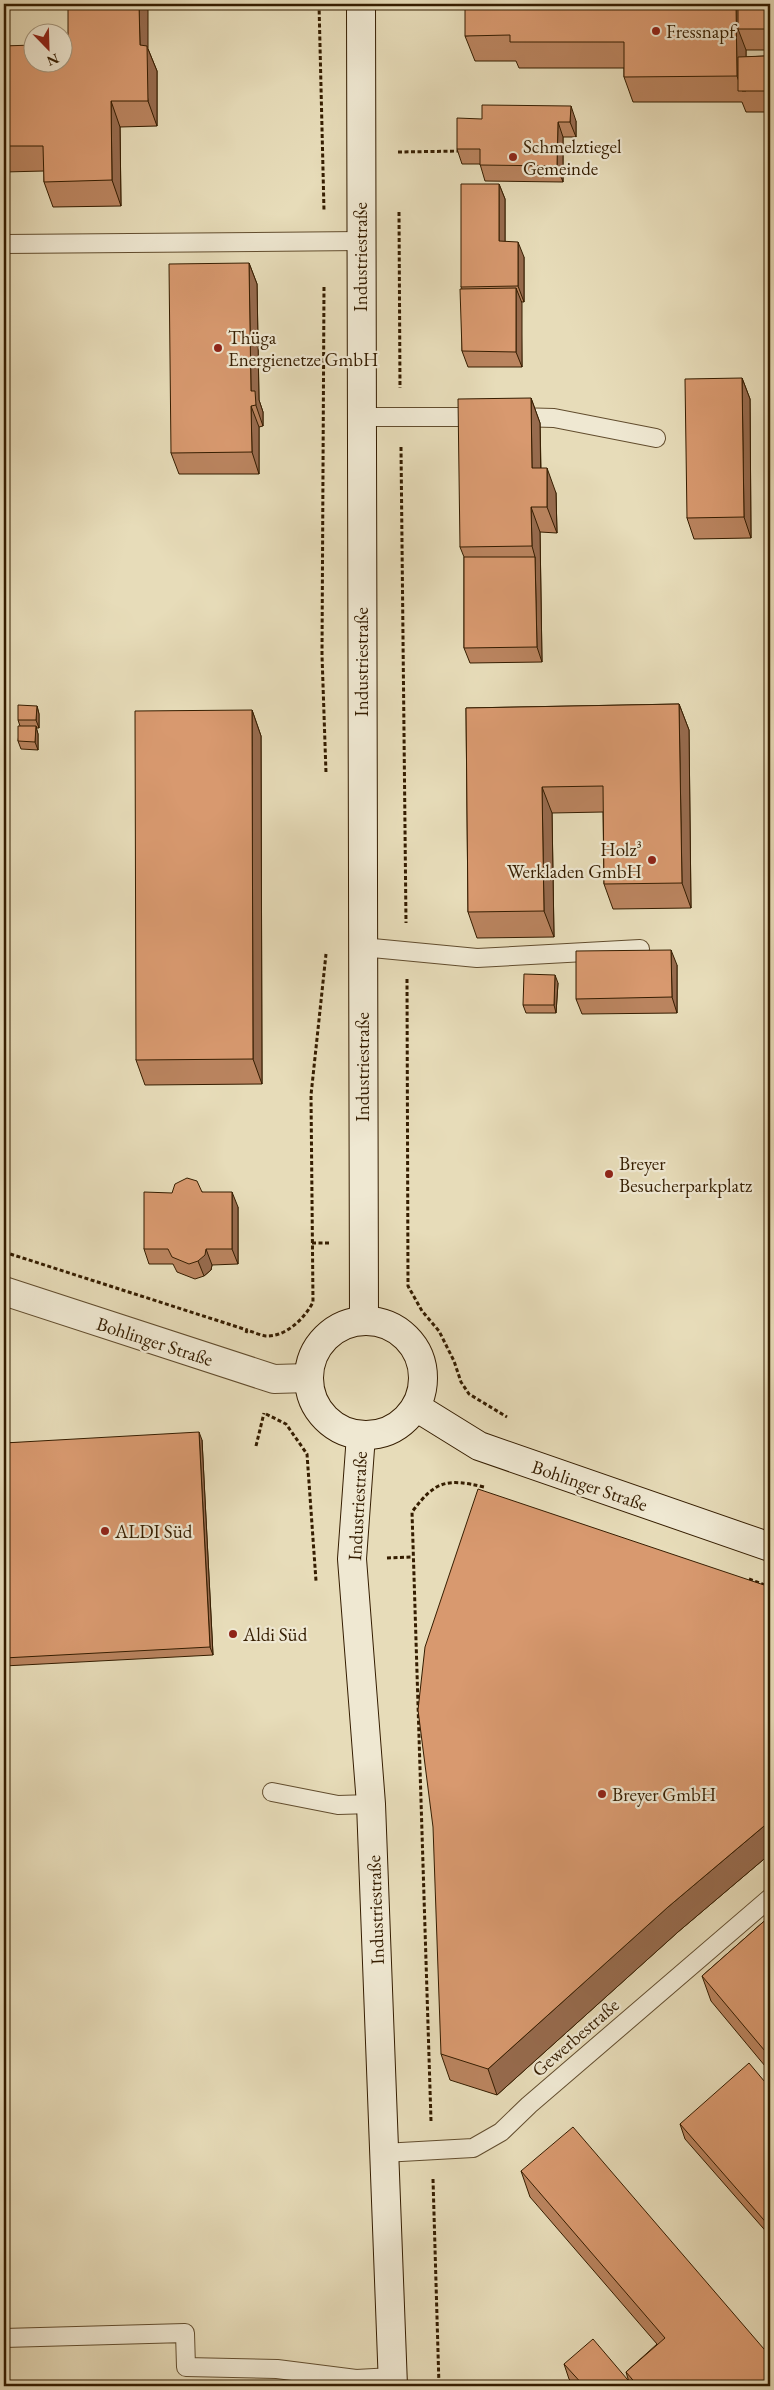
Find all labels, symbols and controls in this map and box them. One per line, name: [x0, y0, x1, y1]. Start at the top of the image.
place label: Fressnapf: [666, 19, 737, 44]
north arrow: [22, 22, 72, 72]
marker: Fressnapf: [650, 25, 662, 37]
text: N: [44, 49, 62, 71]
place label: Schmelztiegel Gemeinde: [523, 134, 622, 181]
marker: Schmelztiegel Gemeinde: [507, 151, 519, 163]
street label: Industriestraße: [348, 202, 373, 312]
place label: Thüga Energienetze GmbH: [228, 325, 378, 372]
marker: Thüga Energienetze GmbH: [212, 342, 224, 354]
street label: Industriestraße: [349, 607, 374, 717]
place label: Holz³ Werkladen GmbH: [507, 837, 642, 884]
marker: Holz³ Werkladen GmbH: [646, 854, 658, 866]
street label: Industriestraße: [350, 1012, 375, 1122]
place label: Breyer Besucherparkplatz: [619, 1151, 753, 1198]
marker: Breyer Besucherparkplatz: [603, 1168, 615, 1180]
street label: Bohlinger Straße: [94, 1311, 216, 1372]
street label: Industriestraße: [342, 1451, 373, 1561]
street label: Bohlinger Straße: [529, 1454, 651, 1517]
place label: ALDI Süd: [114, 1519, 193, 1544]
marker: ALDI Süd: [99, 1525, 111, 1537]
place label: Aldi Süd: [242, 1622, 308, 1647]
marker: Aldi Süd: [227, 1628, 239, 1640]
place label: Breyer GmbH: [612, 1782, 716, 1807]
marker: Breyer GmbH: [596, 1788, 608, 1800]
street label: Industriestraße: [361, 1855, 390, 1965]
street label: Gewerbestraße: [526, 1993, 624, 2082]

